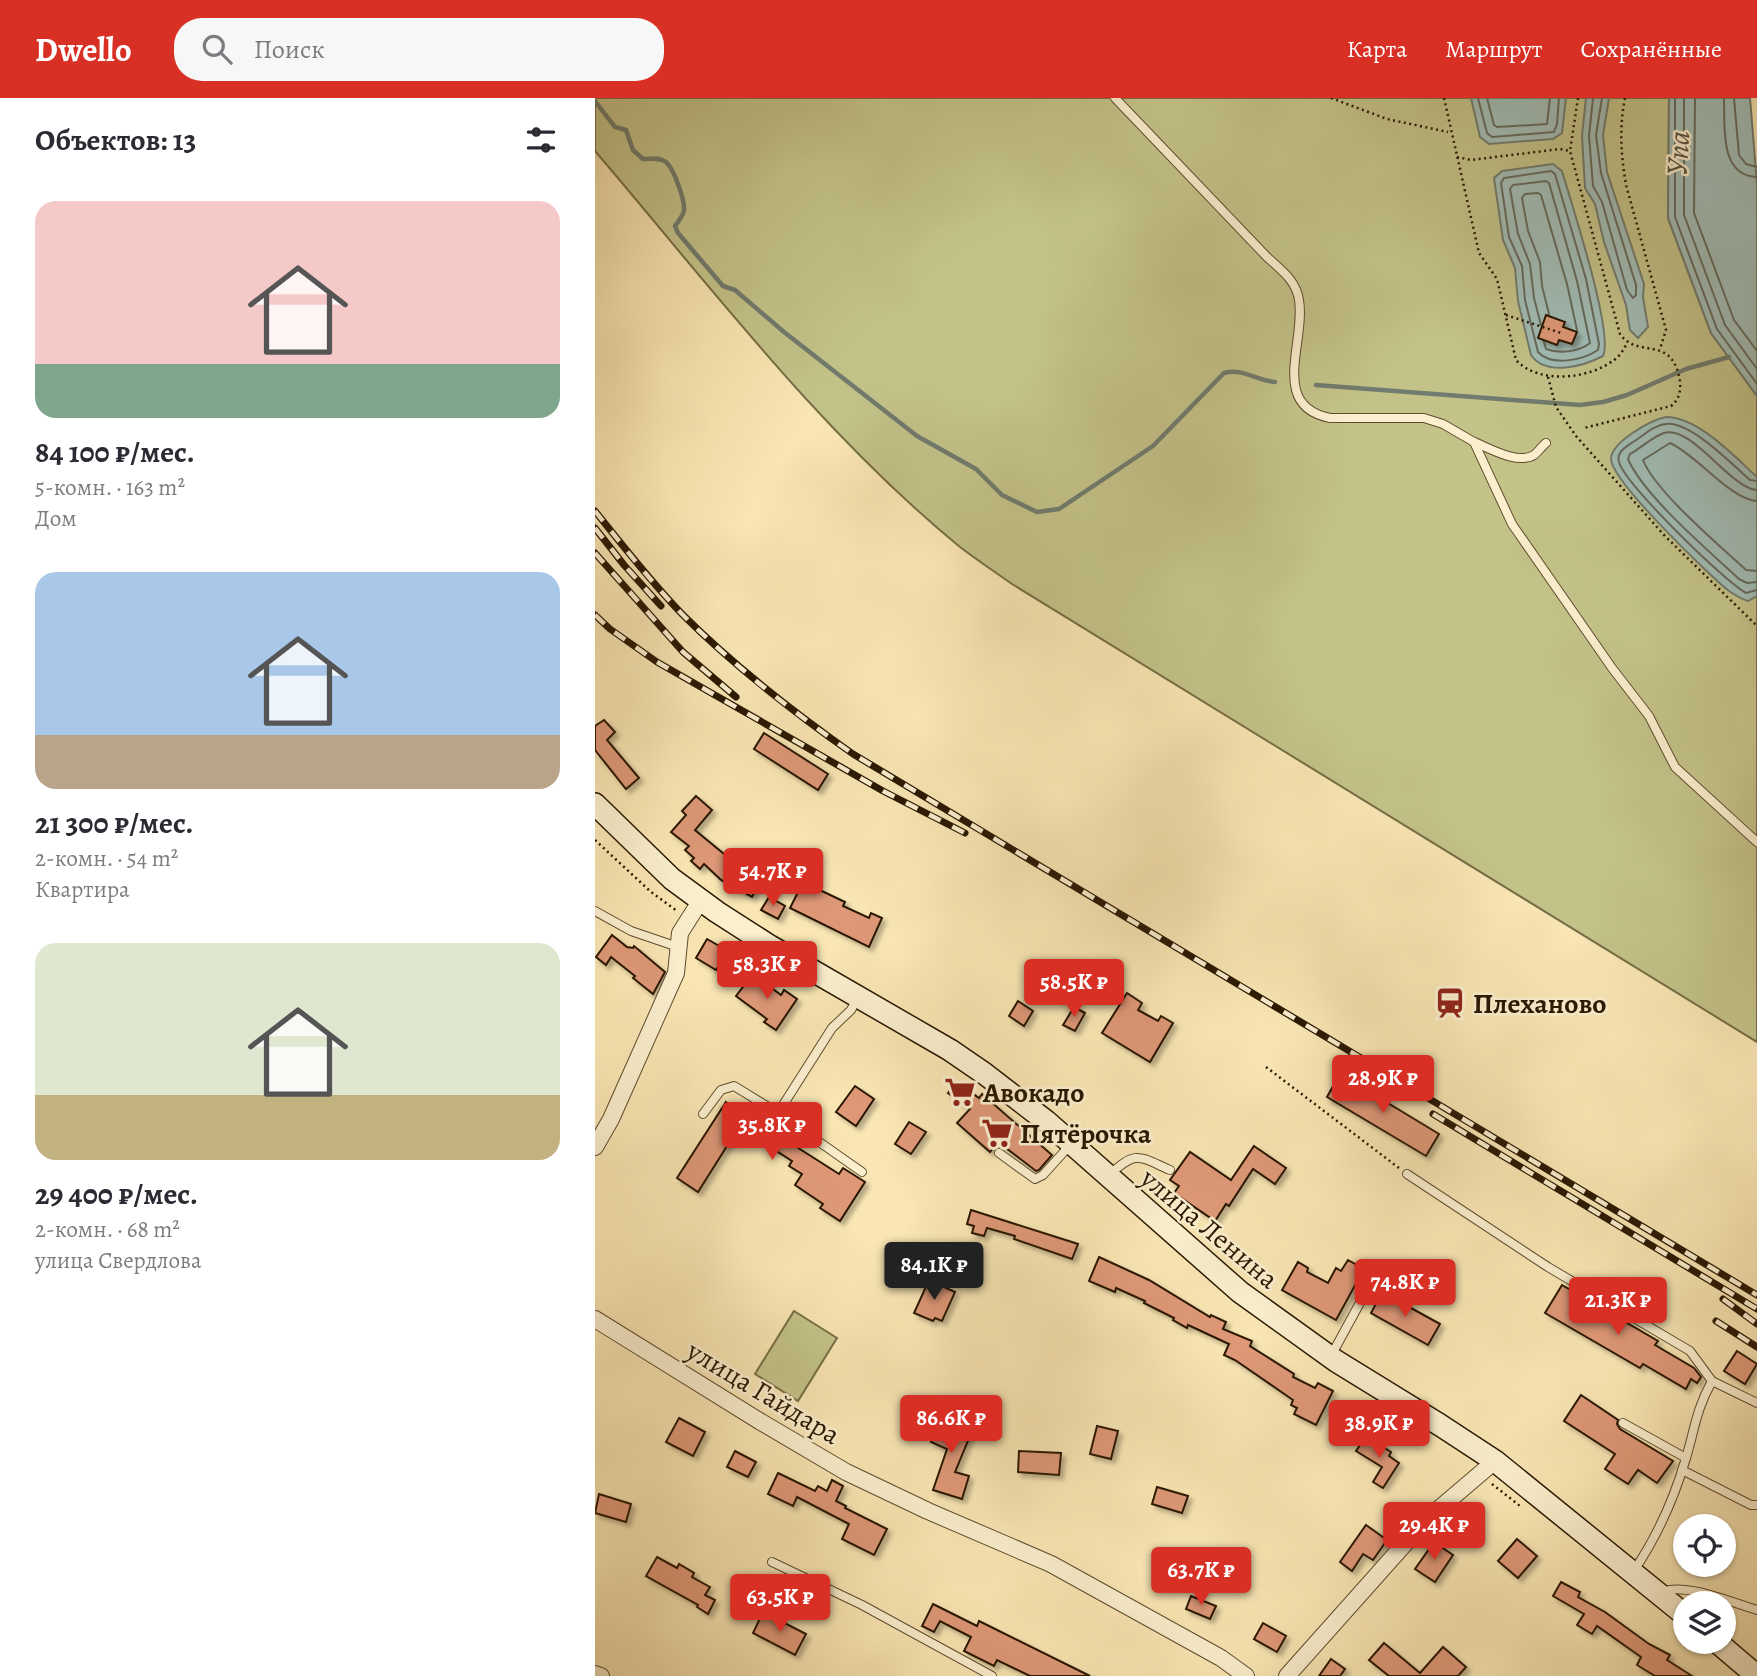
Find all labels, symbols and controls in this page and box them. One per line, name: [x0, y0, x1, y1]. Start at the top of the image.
search box: [174, 18, 664, 81]
text: Dwello: [35, 27, 132, 72]
icon: search: [198, 30, 236, 68]
text: Поиск: [254, 32, 325, 67]
text: Карта: [1347, 33, 1407, 65]
text: Маршрут: [1445, 33, 1543, 65]
text: Сохранённые: [1581, 33, 1722, 65]
text: Объектов: 13: [35, 120, 196, 160]
icon: filters: [522, 121, 560, 159]
water label: Упа: [1656, 129, 1700, 177]
icon: home: [235, 247, 361, 373]
text: 84 100 ₽/мес.: [35, 432, 195, 472]
text: 5-комн. · 163 m²: [35, 472, 185, 503]
text: Дом: [35, 503, 77, 534]
icon: home: [235, 618, 361, 744]
text: 21 300 ₽/мес.: [35, 803, 194, 843]
text: 2-комн. · 54 m²: [35, 843, 178, 874]
pin: 54.7K ₽: [708, 848, 838, 908]
text: 54.7K ₽: [739, 855, 807, 886]
text: Квартира: [35, 874, 130, 905]
pin: 58.3K ₽: [702, 942, 832, 1001]
text: 58.3K ₽: [733, 948, 801, 979]
pin: 58.5K ₽: [1009, 960, 1139, 1019]
text: 58.5K ₽: [1040, 966, 1108, 997]
place label: Плеханово: [1473, 985, 1606, 1023]
station icon: Плеханово: [1433, 986, 1467, 1020]
icon: home: [235, 989, 361, 1115]
pin: 28.9K ₽: [1318, 1056, 1448, 1115]
text: 28.9K ₽: [1348, 1062, 1418, 1093]
place label: Авокадо: [982, 1074, 1084, 1112]
supermarket icon: Авокадо: [943, 1075, 977, 1109]
pin: 35.8K ₽: [707, 1102, 837, 1162]
text: 35.8K ₽: [738, 1109, 806, 1140]
place label: Пятёрочка: [1020, 1115, 1152, 1153]
supermarket icon: Пятёрочка: [980, 1116, 1014, 1150]
street label: улица Ленина: [1132, 1159, 1287, 1298]
text: 29 400 ₽/мес.: [35, 1174, 198, 1214]
text: 2-комн. · 68 m²: [35, 1214, 180, 1245]
pin: 84.1K ₽: [869, 1242, 999, 1302]
text: улица Свердлова: [35, 1245, 202, 1276]
text: 84.1K ₽: [900, 1249, 968, 1280]
pin: 74.8K ₽: [1340, 1260, 1470, 1319]
text: 74.8K ₽: [1371, 1266, 1439, 1297]
pin: 21.3K ₽: [1553, 1278, 1683, 1337]
text: 21.3K ₽: [1585, 1284, 1651, 1315]
street label: улица Гайдара: [679, 1332, 847, 1454]
pin: 86.6K ₽: [886, 1396, 1016, 1455]
pin: 38.9K ₽: [1314, 1400, 1444, 1460]
text: 86.6K ₽: [916, 1402, 986, 1433]
text: 38.9K ₽: [1345, 1407, 1413, 1438]
pin: 29.4K ₽: [1369, 1502, 1499, 1562]
text: 29.4K ₽: [1399, 1509, 1469, 1540]
map controls: [1673, 1514, 1736, 1654]
button: locate: [1673, 1514, 1736, 1577]
pin: 63.7K ₽: [1136, 1548, 1266, 1607]
text: 63.7K ₽: [1167, 1554, 1235, 1585]
pin: 63.5K ₽: [715, 1574, 845, 1634]
text: 63.5K ₽: [746, 1581, 814, 1612]
button: layers: [1673, 1591, 1736, 1654]

